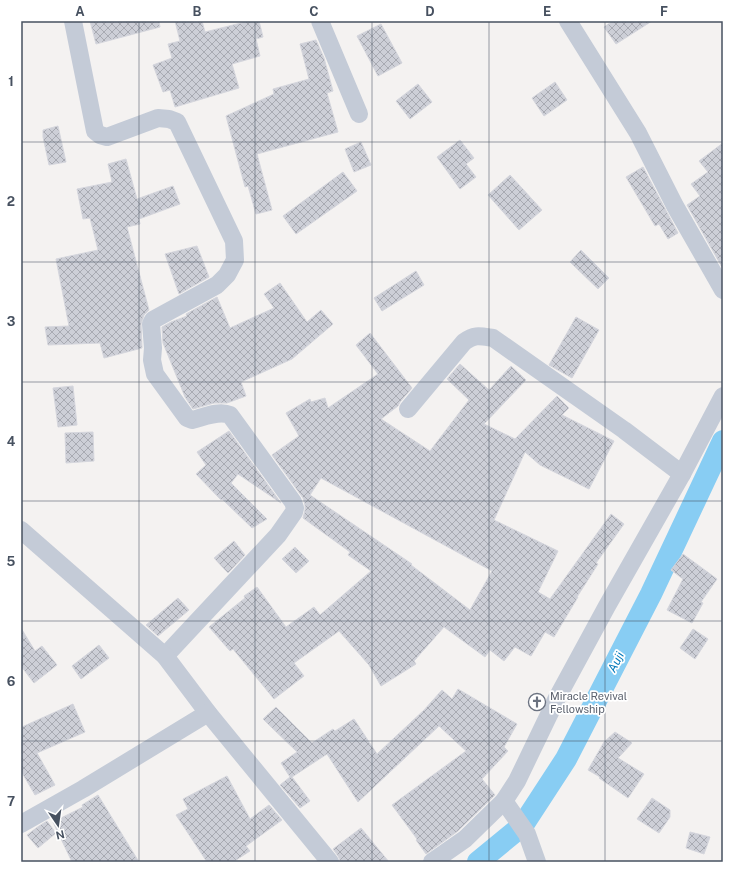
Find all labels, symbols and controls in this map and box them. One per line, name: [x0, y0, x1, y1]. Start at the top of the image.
text: A: [75, 4, 85, 19]
text: B: [193, 4, 202, 19]
text: C: [309, 4, 319, 19]
text: D: [425, 4, 435, 19]
text: E: [543, 4, 551, 19]
text: F: [660, 4, 668, 19]
text: 1: [8, 74, 14, 89]
text: 2: [7, 194, 15, 209]
text: 3: [7, 314, 16, 329]
text: 4: [7, 434, 16, 449]
text: 5: [7, 554, 16, 569]
water label: Auji: [605, 649, 627, 675]
text: 6: [7, 674, 16, 689]
place label: Miracle Revival Fellowship: [550, 690, 627, 715]
church icon: Miracle Revival Fellowship: [527, 692, 547, 712]
text: 7: [7, 794, 15, 809]
north arrow: [38, 805, 78, 845]
text: N: [55, 828, 66, 842]

